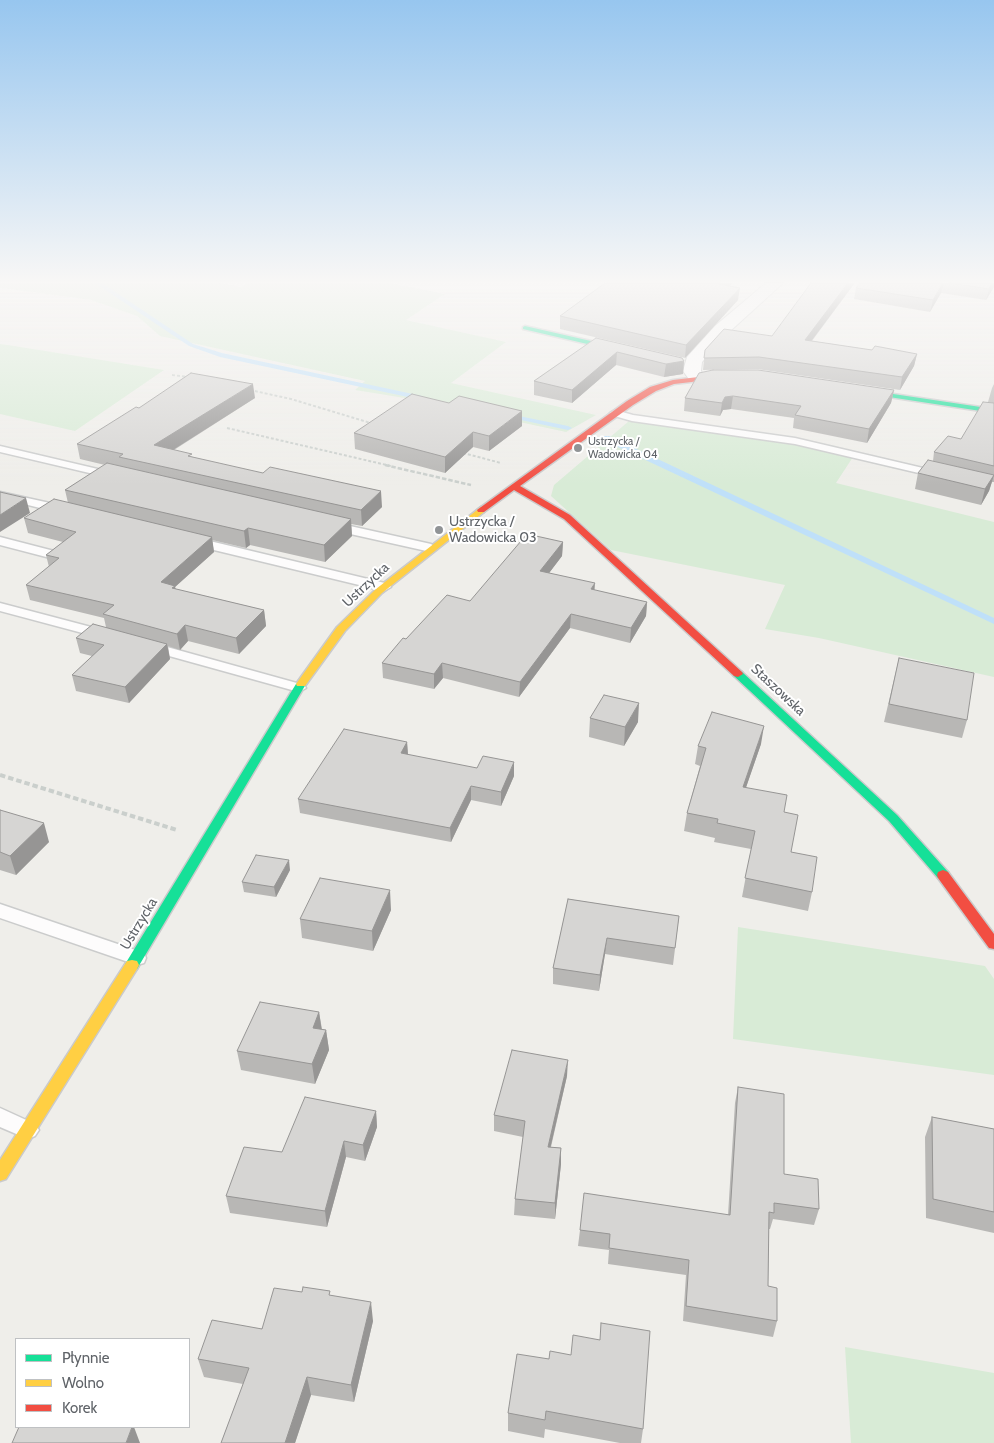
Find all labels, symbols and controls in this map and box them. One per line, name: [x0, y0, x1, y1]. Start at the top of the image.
place label: Ustrzycka / Wadowicka 04: [588, 435, 657, 461]
marker: Ustrzycka / Wadowicka 04: [572, 442, 584, 454]
place label: Ustrzycka / Wadowicka 03: [449, 514, 537, 546]
marker: Ustrzycka / Wadowicka 03: [433, 524, 445, 536]
street label: Ustrzycka: [339, 559, 393, 611]
street label: Staszowska: [747, 661, 809, 719]
street label: Ustrzycka: [117, 895, 161, 953]
legend: [15, 1338, 190, 1428]
text: Płynnie: [62, 1349, 109, 1367]
text: Wolno: [62, 1374, 104, 1392]
text: Korek: [62, 1399, 97, 1417]

